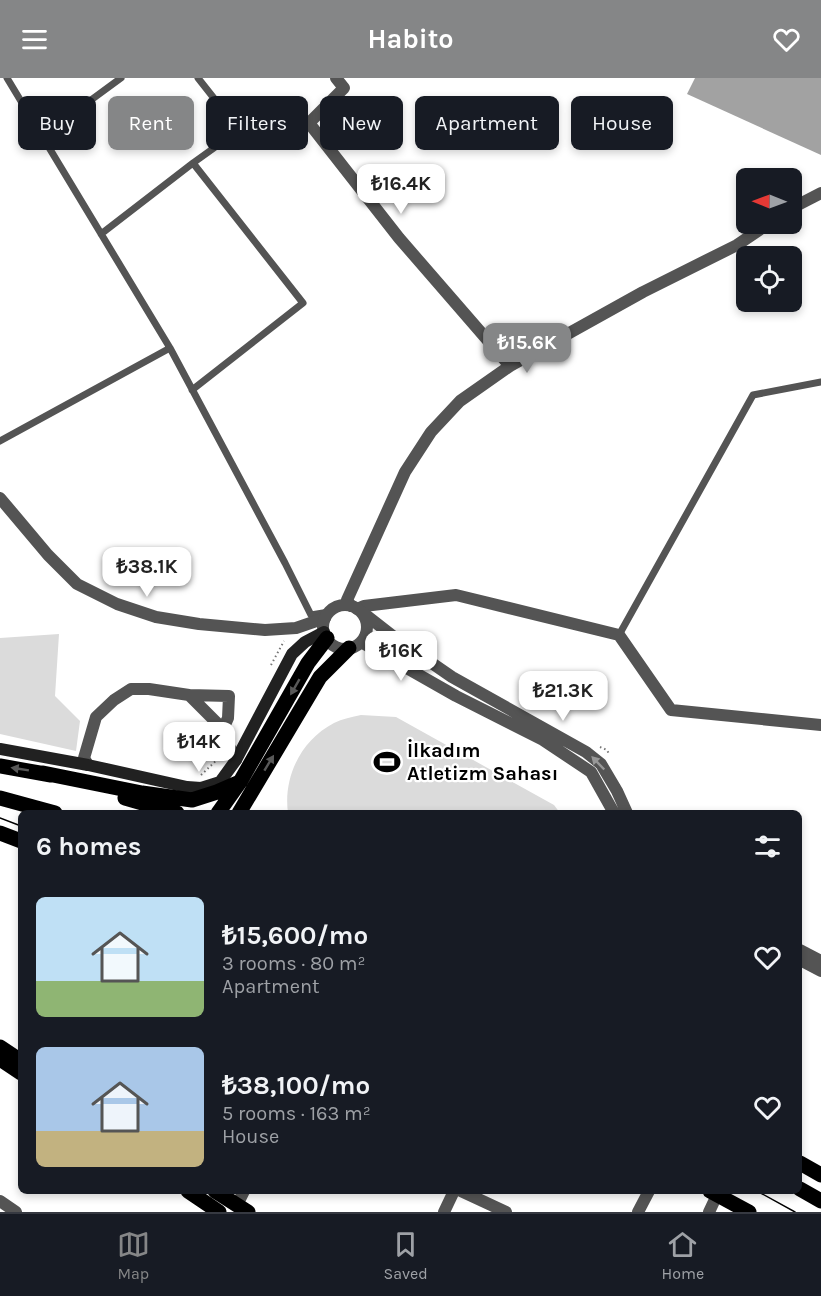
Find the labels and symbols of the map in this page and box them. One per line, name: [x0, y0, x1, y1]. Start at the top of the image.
pin: ₺16.4K: [352, 164, 450, 215]
north arrow: [736, 168, 802, 234]
pin: ₺15.6K: [478, 323, 576, 374]
pin: ₺38.1K: [98, 547, 196, 598]
pin: ₺16K: [365, 631, 437, 682]
pin: ₺21.3K: [514, 671, 612, 722]
one-way arrow: [289, 679, 300, 695]
pin: ₺14K: [163, 722, 235, 773]
place label: İlkadım Atletizm Sahası: [407, 739, 558, 785]
sports icon: İlkadım Atletizm Sahası: [372, 747, 402, 777]
one-way arrow: [264, 754, 274, 771]
one-way arrow: [591, 756, 605, 770]
one-way arrow: [10, 765, 29, 774]

